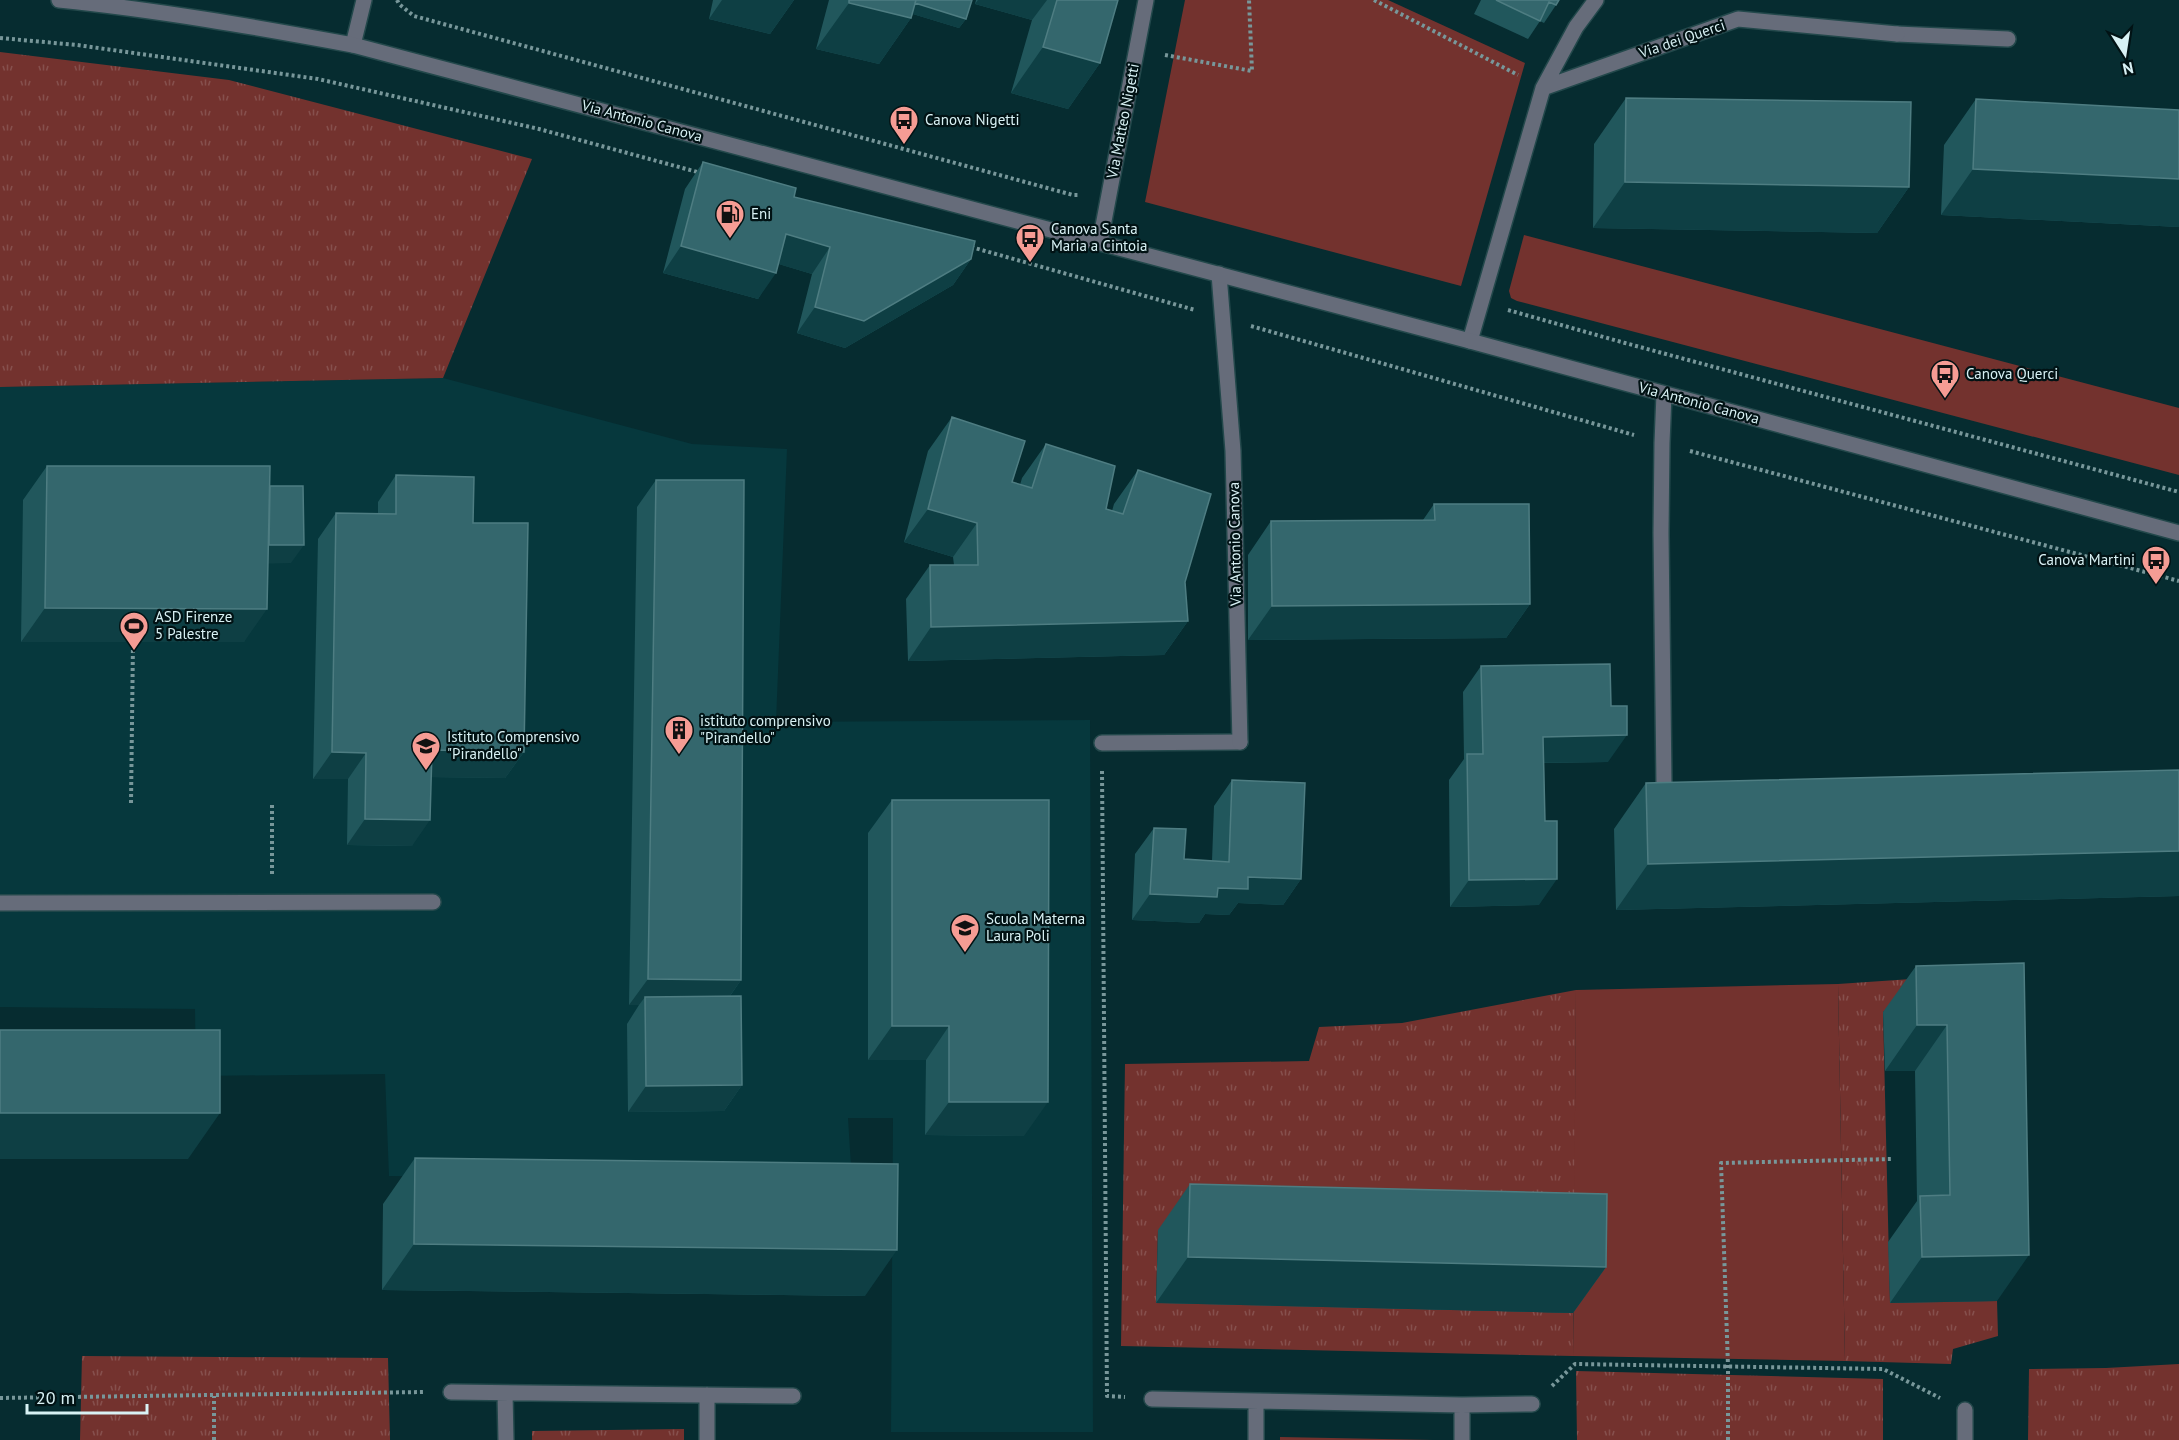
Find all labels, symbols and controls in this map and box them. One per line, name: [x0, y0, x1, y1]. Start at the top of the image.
street label: Via dei Querci: [1635, 15, 1727, 62]
north arrow: [2095, 24, 2155, 84]
text: N: [2121, 58, 2135, 80]
street label: Via Matteo Nigetti: [1102, 62, 1143, 181]
street label: Via Antonio Canova: [579, 95, 705, 146]
bus stop icon: Canova Nigetti: [888, 104, 920, 146]
place label: Canova Nigetti: [925, 110, 1019, 129]
fuel station icon: Eni: [714, 198, 746, 240]
place label: Eni: [751, 204, 771, 223]
place label: Canova Santa Maria a Cintoia: [1051, 219, 1148, 255]
bus stop icon: Canova Santa Maria a Cintoia: [1014, 222, 1046, 264]
bus stop icon: Canova Querci: [1929, 358, 1961, 400]
place label: Canova Querci: [1966, 364, 2058, 383]
street label: Via Antonio Canova: [1636, 377, 1762, 428]
street label: Via Antonio Canova: [1224, 482, 1245, 607]
bus stop icon: Canova Martini: [2140, 544, 2172, 586]
place label: Canova Martini: [2038, 550, 2135, 569]
place label: ASD Firenze 5 Palestre: [155, 607, 232, 643]
sports icon: ASD Firenze 5 Palestre: [118, 610, 150, 652]
place label: istituto comprensivo "Pirandello": [700, 711, 831, 747]
building icon: istituto comprensivo "Pirandello": [663, 714, 695, 756]
place label: Istituto Comprensivo "Pirandello": [447, 727, 580, 763]
school or university icon: Istituto Comprensivo "Pirandello": [410, 730, 442, 772]
place label: Scuola Materna Laura Poli: [986, 909, 1085, 945]
school or university icon: Scuola Materna Laura Poli: [949, 912, 981, 954]
scale bar: [27, 1377, 147, 1415]
text: 20 m: [36, 1386, 75, 1409]

